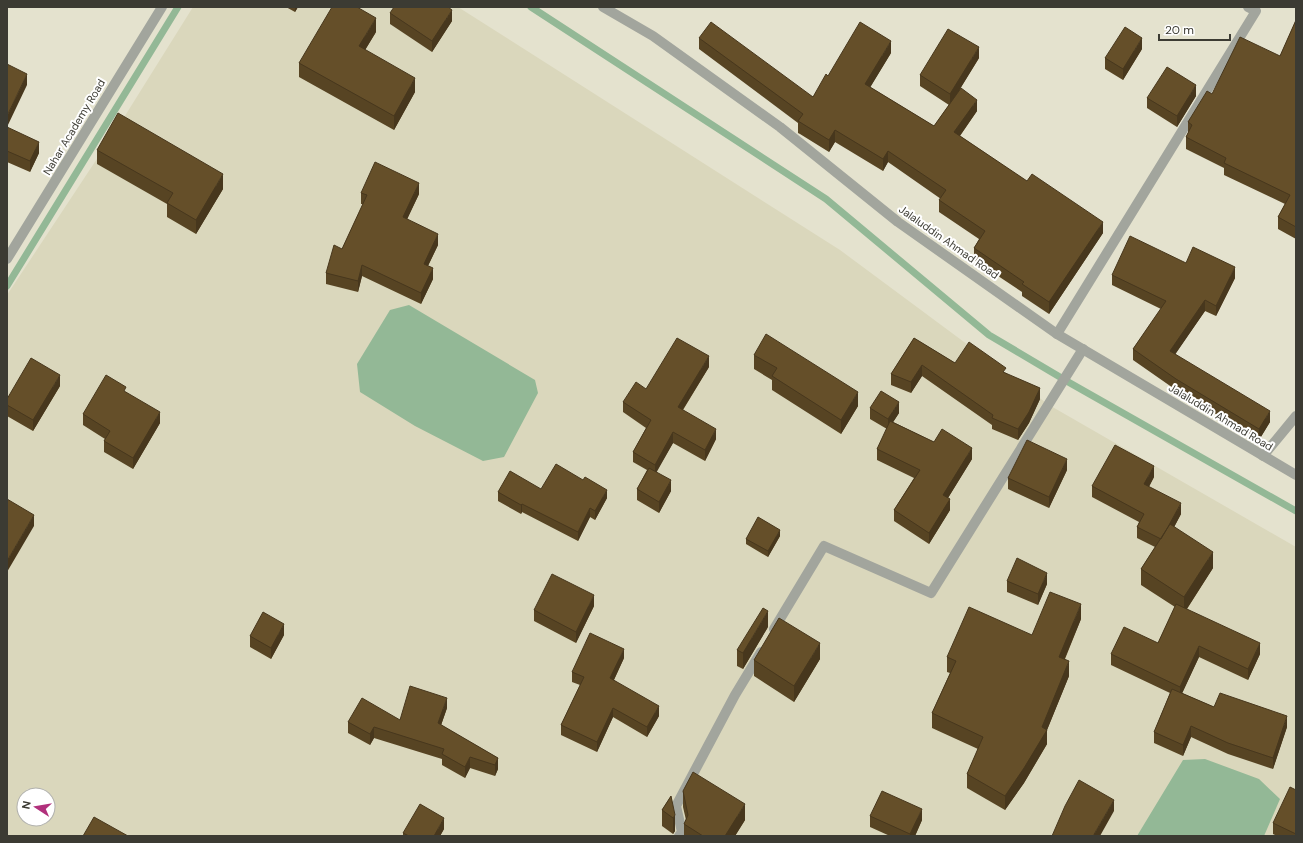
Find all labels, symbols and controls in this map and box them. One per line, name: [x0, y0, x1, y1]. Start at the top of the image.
scale bar: [1159, 16, 1230, 42]
text: 20 m: [1165, 22, 1194, 38]
street label: Nahar Academy Road: [40, 76, 108, 178]
street label: Jalaluddin Ahmad Road: [896, 202, 1002, 282]
street label: Jalaluddin Ahmad Road: [1166, 380, 1276, 454]
north arrow: [16, 787, 56, 827]
text: N: [19, 800, 34, 810]

